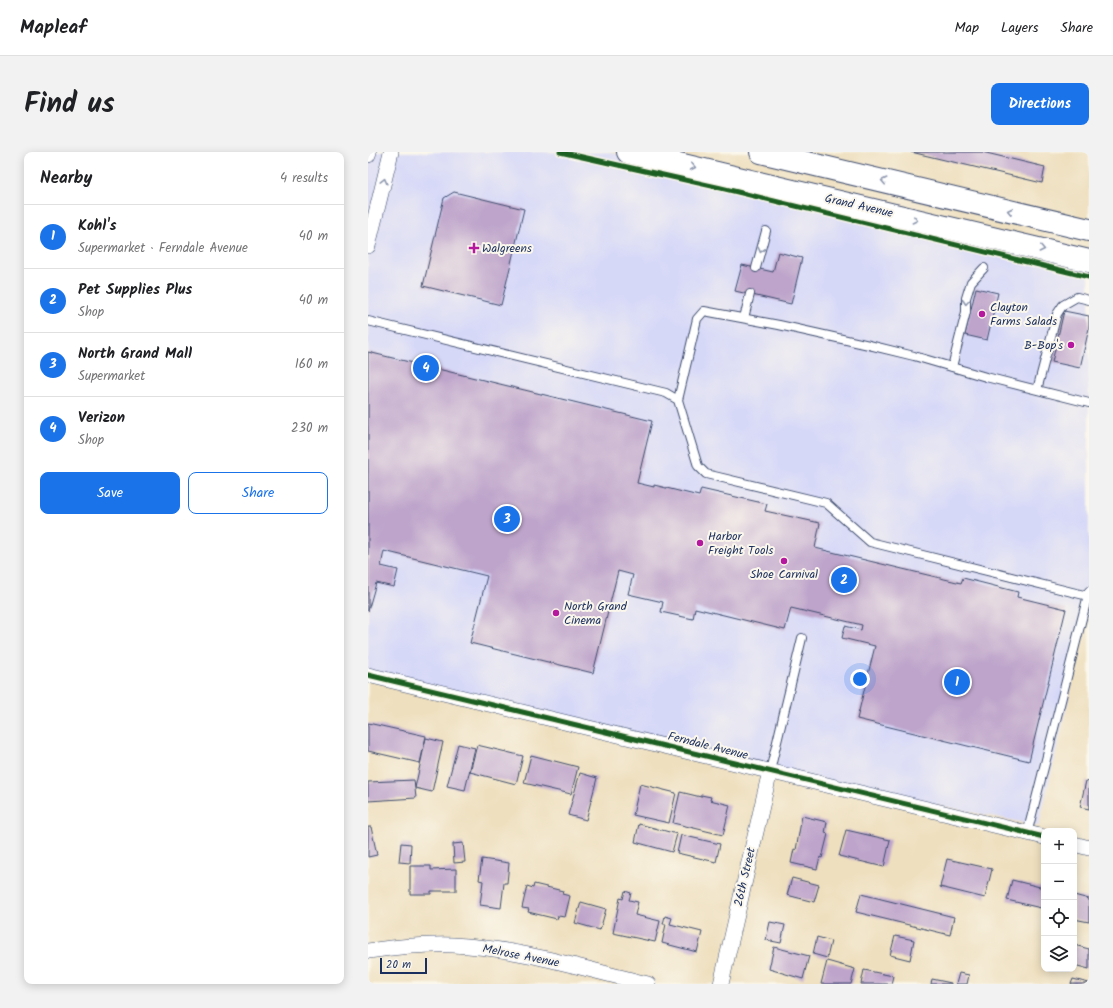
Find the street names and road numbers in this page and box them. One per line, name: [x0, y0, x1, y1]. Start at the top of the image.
street label: Grand Avenue: [823, 189, 896, 223]
street label: Ferndale Avenue: [666, 727, 751, 765]
street label: 26th Street: [729, 845, 761, 908]
street label: Melrose Avenue: [481, 939, 562, 973]

